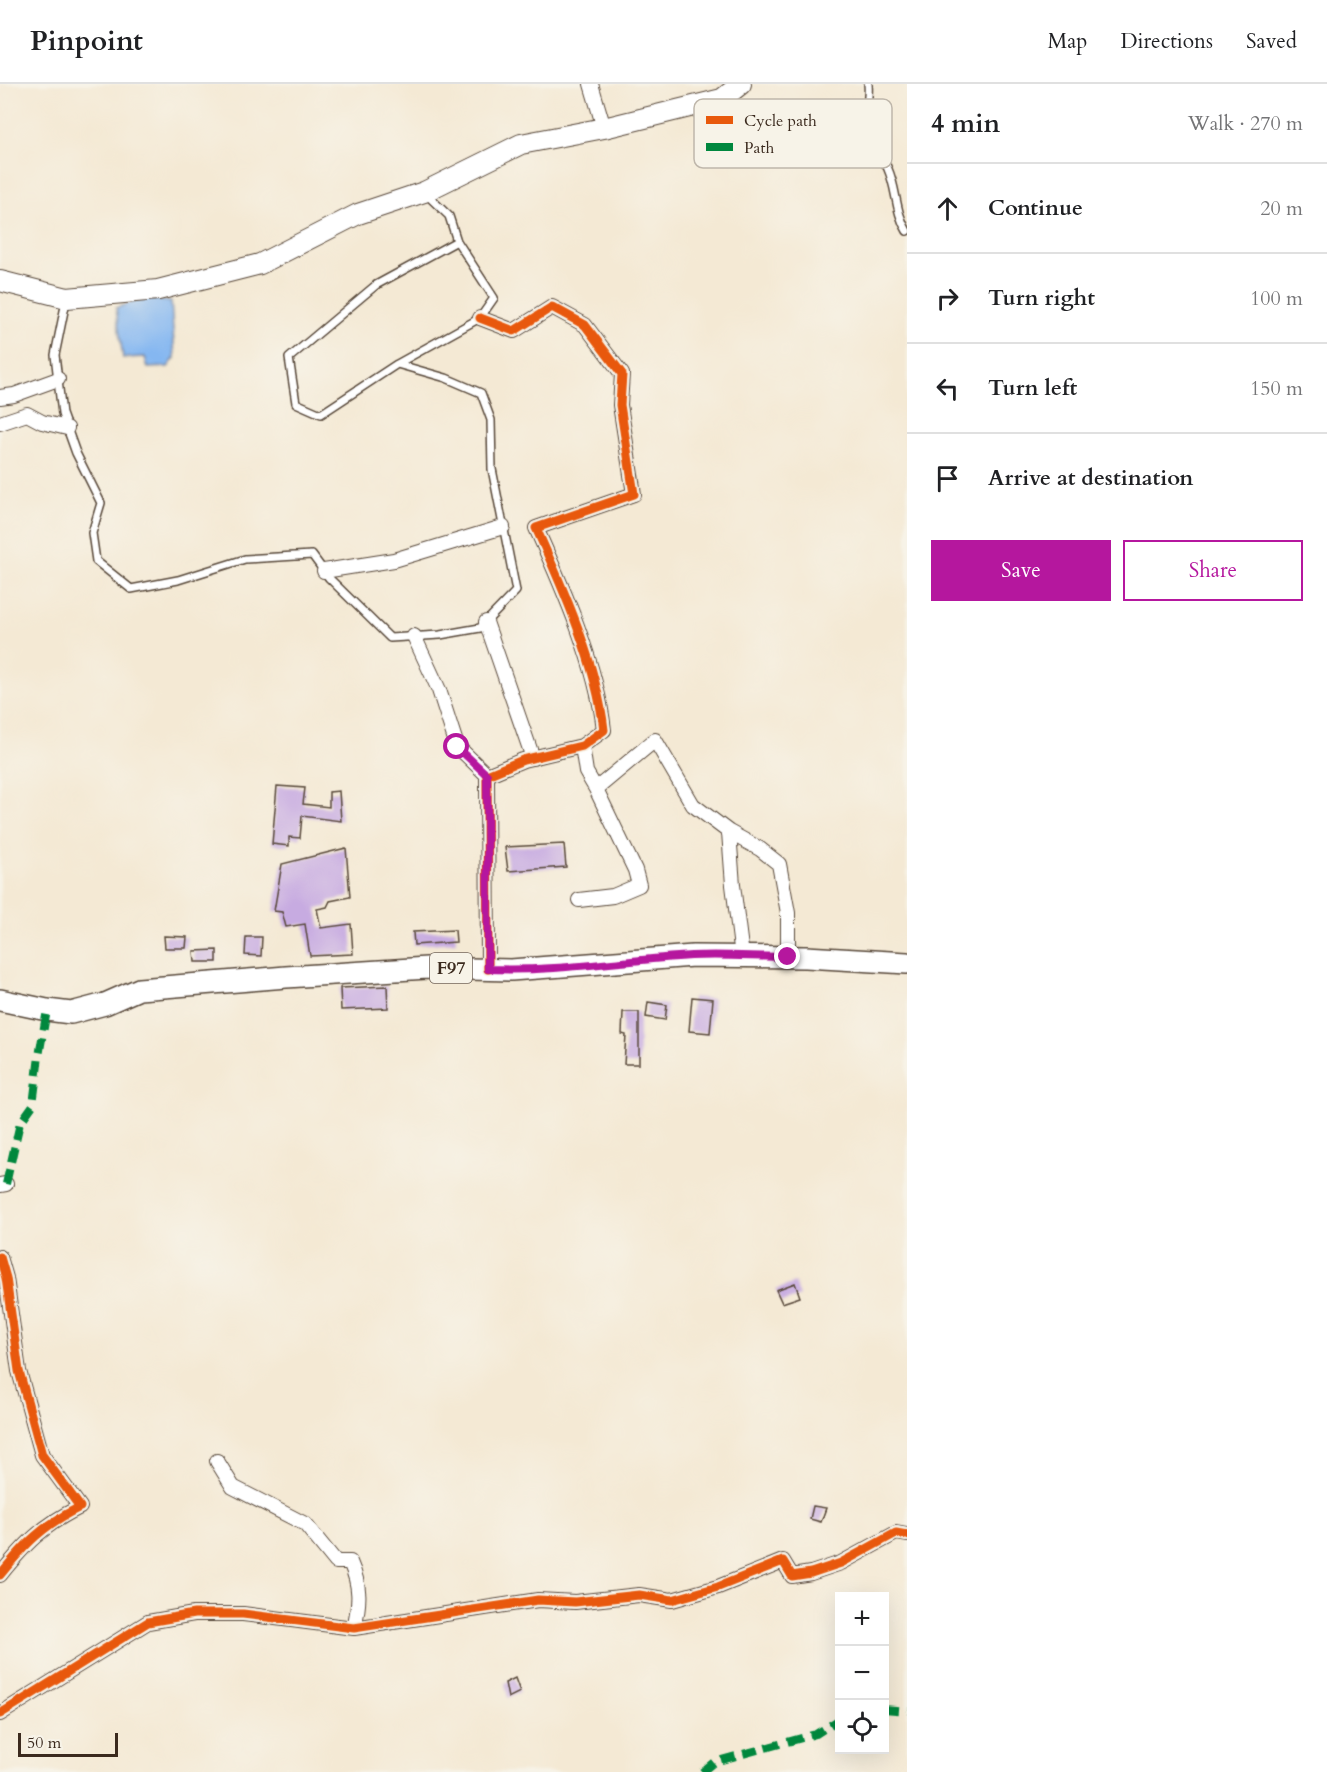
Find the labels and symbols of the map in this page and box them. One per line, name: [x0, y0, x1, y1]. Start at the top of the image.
legend: [694, 99, 892, 168]
text: Cycle path: [744, 110, 817, 132]
text: Path: [744, 137, 774, 159]
route start: [443, 733, 469, 759]
route end: [774, 943, 800, 969]
road number: F97: [430, 953, 472, 983]
scale bar: [18, 1730, 118, 1758]

